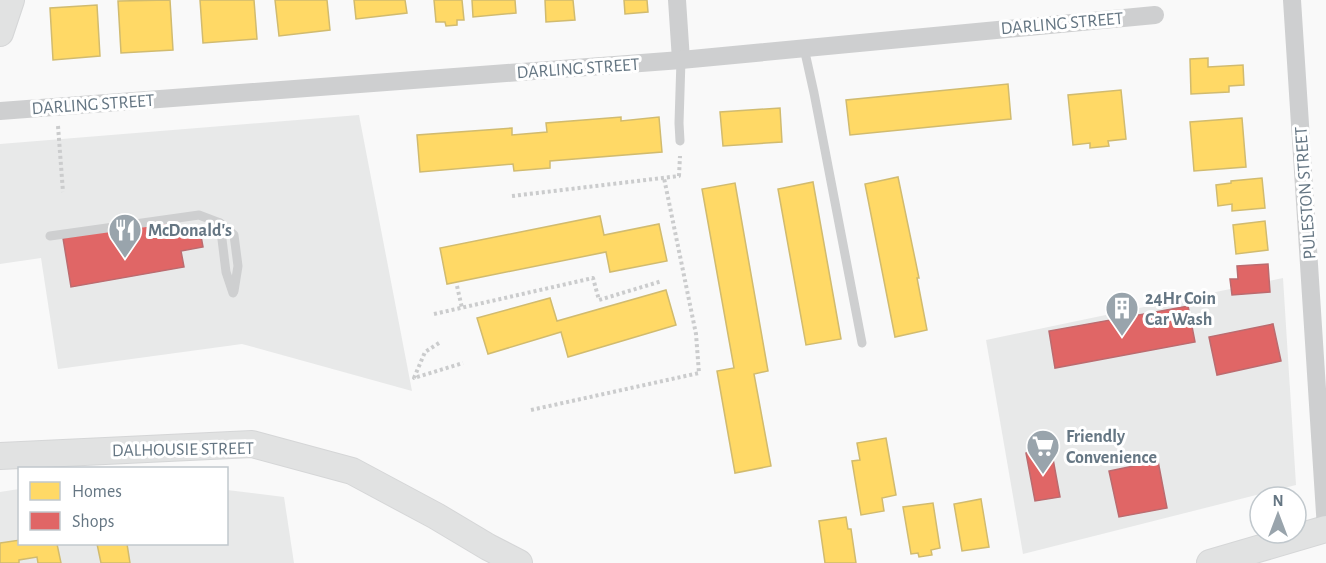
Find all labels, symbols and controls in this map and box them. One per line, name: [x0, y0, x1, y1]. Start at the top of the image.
street label: DARLING STREET: [1000, 10, 1124, 38]
street label: DARLING STREET: [516, 56, 640, 82]
street label: DARLING STREET: [31, 92, 155, 118]
street label: PULESTON STREET: [1292, 126, 1320, 260]
restaurant icon: McDonald's: [107, 212, 143, 259]
place label: McDonald's: [148, 222, 232, 240]
building icon: 24Hr Coin Car Wash: [1104, 290, 1140, 337]
place label: 24Hr Coin Car Wash: [1145, 290, 1216, 329]
supermarket icon: Friendly Convenience: [1025, 428, 1061, 475]
place label: Friendly Convenience: [1066, 428, 1157, 467]
street label: DALHOUSIE STREET: [112, 440, 254, 460]
legend: [18, 467, 228, 545]
text: Homes: [72, 483, 122, 501]
north arrow: [1248, 485, 1308, 545]
text: N: [1272, 493, 1284, 509]
text: Shops: [72, 513, 114, 531]

